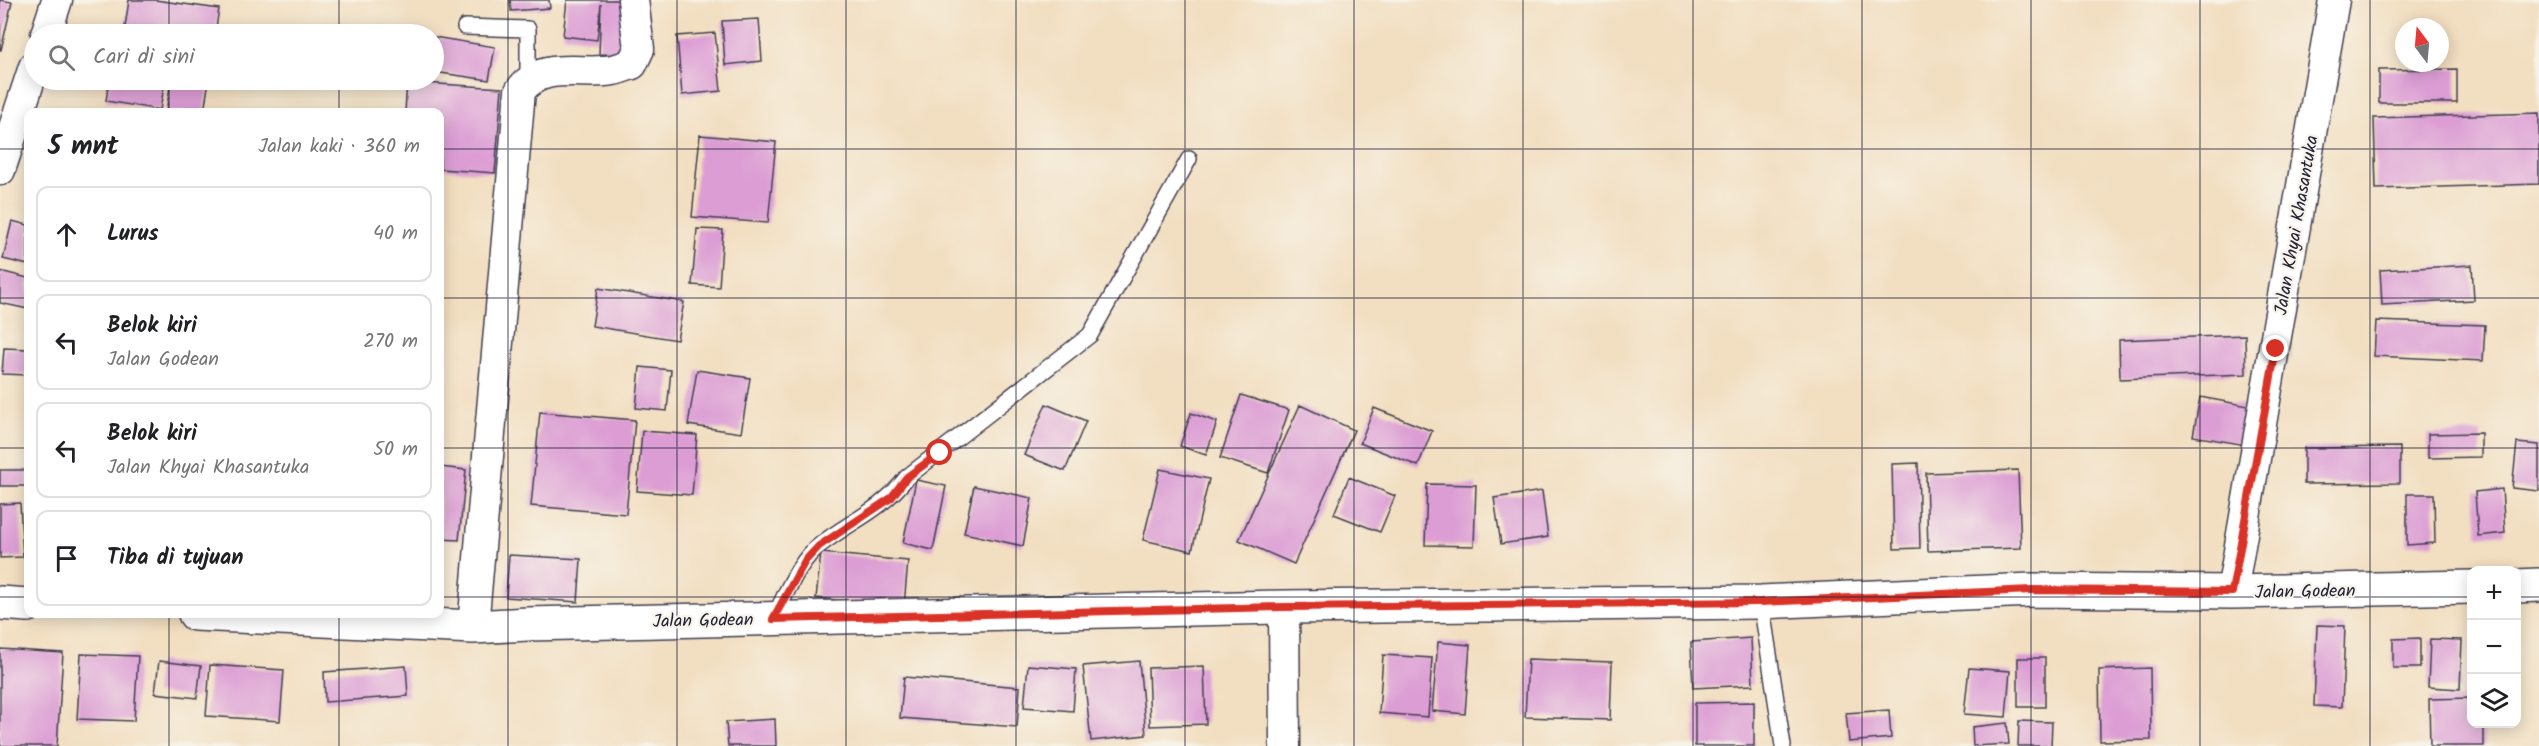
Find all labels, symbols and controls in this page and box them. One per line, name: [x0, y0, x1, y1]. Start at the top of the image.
north arrow: [2395, 18, 2449, 72]
search box: [24, 24, 444, 90]
text: Cari di sini: [93, 40, 194, 75]
icon: search: [45, 41, 78, 74]
text: 5 mnt: [48, 126, 119, 168]
text: Jalan kaki · 360 m: [258, 131, 420, 163]
street label: Jalan Khyai Khasantuka: [2267, 133, 2328, 317]
text: Lurus: [107, 217, 159, 252]
icon: ahead: [50, 218, 83, 251]
text: 40 m: [373, 218, 418, 250]
text: Belok kiri: [107, 309, 197, 344]
icon: left: [50, 326, 83, 359]
text: 270 m: [363, 326, 418, 358]
route end: [2262, 335, 2288, 361]
text: Jalan Godean: [107, 344, 219, 376]
text: Belok kiri: [107, 417, 197, 452]
icon: left: [50, 434, 83, 467]
text: 50 m: [373, 434, 418, 466]
route start: [926, 439, 952, 465]
text: Jalan Khyai Khasantuka: [107, 452, 309, 484]
text: Tiba di tujuan: [107, 541, 243, 576]
icon: arrive: [50, 542, 83, 575]
map controls: [2467, 566, 2521, 728]
button: +: [2467, 566, 2521, 620]
street label: Jalan Godean: [2254, 577, 2356, 608]
street label: Jalan Godean: [652, 606, 754, 637]
button: −: [2467, 620, 2521, 674]
button: layers: [2467, 674, 2521, 728]

